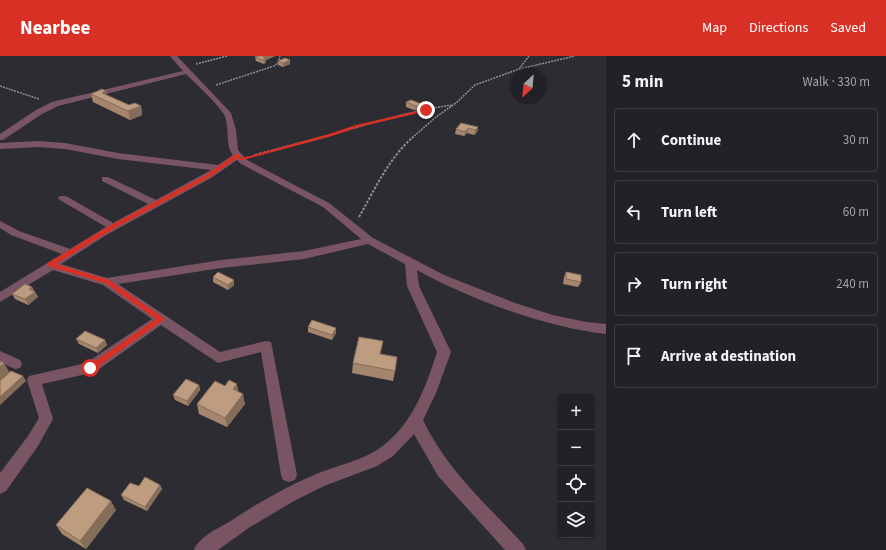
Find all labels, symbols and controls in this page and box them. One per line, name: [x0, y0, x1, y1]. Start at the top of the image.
text: Nearbee: [20, 15, 90, 42]
text: Map: [702, 18, 727, 38]
text: Directions: [749, 18, 808, 38]
text: Saved: [830, 18, 866, 38]
north arrow: [510, 68, 546, 104]
text: 5 min: [622, 70, 663, 94]
text: Walk · 330 m: [802, 73, 870, 91]
route end: [417, 101, 435, 119]
icon: ahead: [623, 129, 645, 151]
text: Continue: [661, 130, 721, 151]
text: 30 m: [843, 131, 869, 149]
icon: left: [623, 201, 645, 223]
text: Turn left: [661, 202, 717, 223]
text: 60 m: [843, 203, 869, 221]
icon: right: [623, 273, 645, 295]
text: Turn right: [661, 274, 727, 295]
text: 240 m: [836, 275, 869, 293]
icon: arrive: [623, 345, 645, 367]
text: Arrive at destination: [661, 346, 796, 367]
route start: [81, 359, 99, 377]
map controls: [558, 394, 594, 538]
button: +: [558, 394, 594, 430]
button: −: [558, 430, 594, 466]
button: locate: [558, 466, 594, 502]
button: layers: [558, 502, 594, 538]

